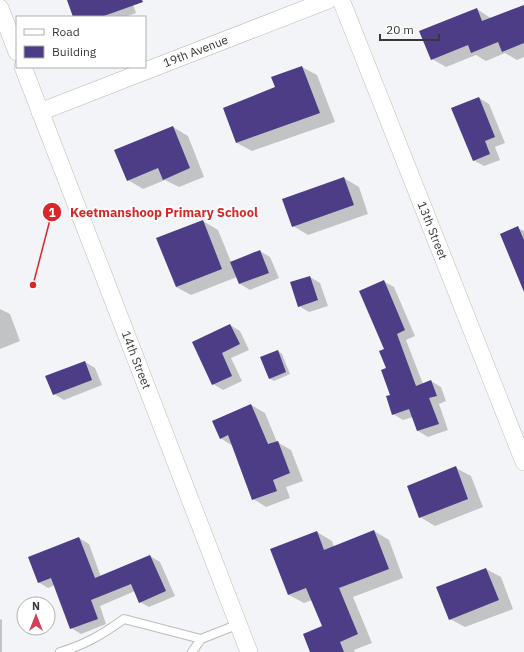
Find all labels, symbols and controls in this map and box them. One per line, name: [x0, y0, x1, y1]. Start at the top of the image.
legend: [16, 16, 146, 68]
scale bar: [380, 16, 439, 42]
text: 20 m: [386, 22, 414, 37]
text: Road: [52, 24, 80, 39]
street label: 19th Avenue: [161, 31, 230, 70]
text: Building: [52, 44, 97, 59]
street label: 13th Street: [415, 199, 451, 262]
callout: Keetmanshoop Primary School: [42, 200, 266, 225]
text: Keetmanshoop Primary School: [70, 204, 258, 221]
text: 1: [48, 205, 56, 220]
street label: 14th Street: [119, 328, 155, 391]
north arrow: [16, 596, 56, 636]
text: N: [32, 599, 40, 613]

